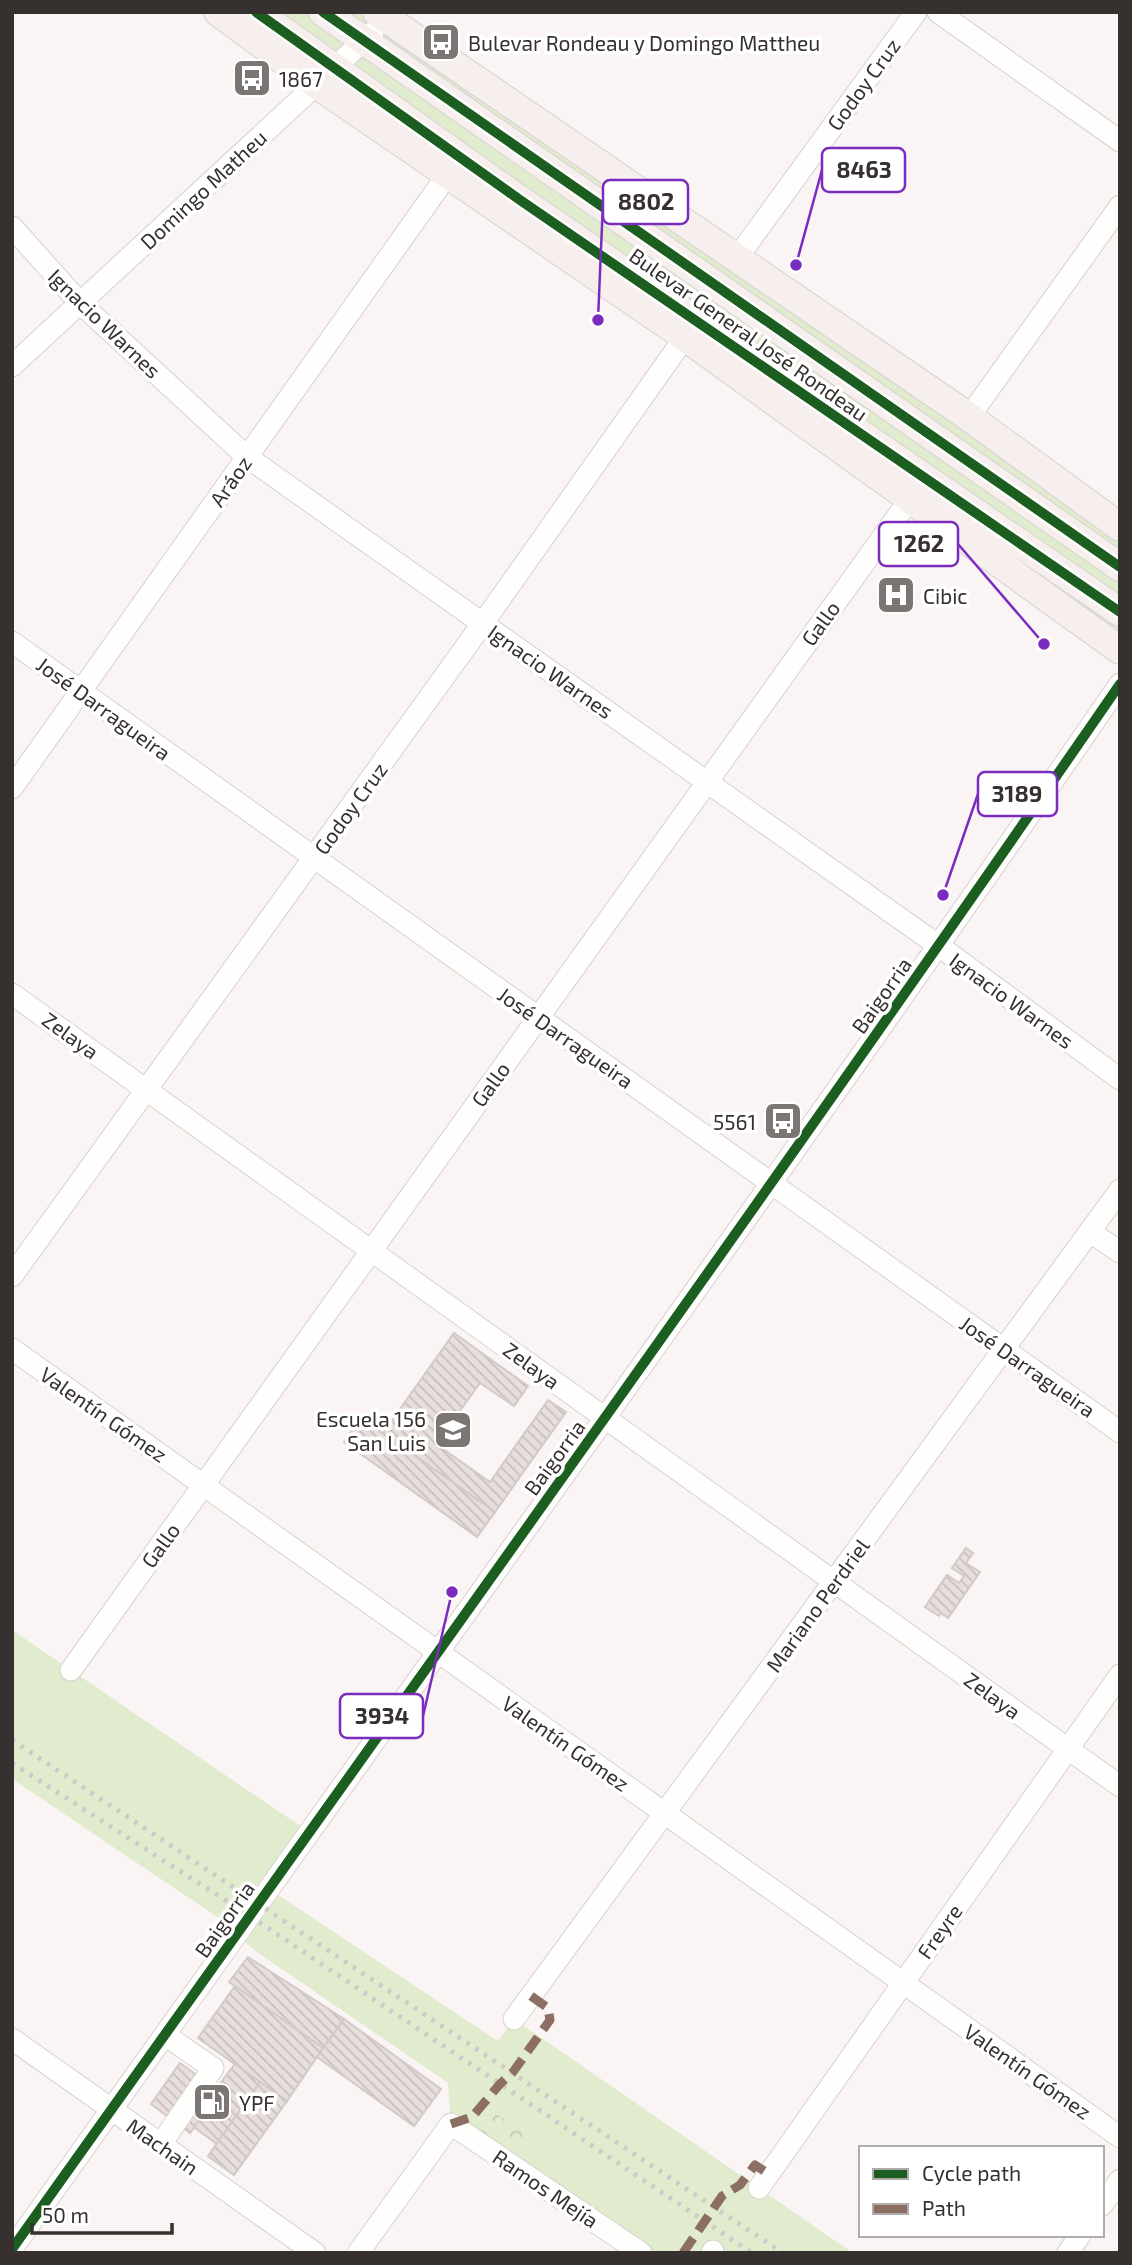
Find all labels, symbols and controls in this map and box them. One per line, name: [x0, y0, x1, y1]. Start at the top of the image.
bus stop icon: Bulevar Rondeau y Domingo Mattheu: [420, 21, 462, 63]
place label: Bulevar Rondeau y Domingo Mattheu: [468, 30, 820, 55]
street label: Godoy Cruz: [821, 33, 905, 135]
bus stop icon: 1867: [231, 57, 273, 99]
place label: 1867: [279, 66, 323, 91]
street label: Domingo Matheu: [135, 124, 271, 254]
callout: 8463: [822, 148, 905, 192]
text: 8463: [836, 155, 892, 183]
callout: 8802: [603, 180, 688, 224]
text: 8802: [618, 187, 674, 215]
street label: Bulevar General José Rondeau: [625, 242, 873, 426]
street label: Ignacio Warnes: [44, 263, 166, 383]
street label: Aráoz: [204, 451, 256, 511]
callout: 1262: [879, 522, 958, 566]
text: 1262: [894, 529, 944, 557]
hospital icon: Cibic: [875, 574, 917, 616]
place label: Cibic: [923, 583, 968, 608]
street label: Gallo: [795, 596, 845, 650]
street label: Ignacio Warnes: [484, 619, 618, 723]
street label: José Darragueira: [32, 651, 176, 765]
street label: Godoy Cruz: [308, 757, 392, 859]
callout: 3189: [978, 772, 1057, 816]
text: 3189: [992, 779, 1042, 807]
street label: Ignacio Warnes: [945, 947, 1079, 1053]
street label: Baigorria: [846, 952, 916, 1038]
street label: José Darragueira: [493, 981, 639, 1093]
street label: Zelaya: [38, 1006, 104, 1064]
street label: Gallo: [465, 1057, 515, 1111]
bus stop icon: 5561: [762, 1100, 804, 1142]
place label: 5561: [713, 1109, 756, 1134]
street label: José Darragueira: [955, 1310, 1101, 1422]
street label: Zelaya: [499, 1336, 565, 1394]
street label: Valentín Gómez: [36, 1361, 172, 1467]
place label: Escuela 156 San Luis: [316, 1406, 426, 1455]
school or university icon: Escuela 156 San Luis: [432, 1409, 474, 1451]
street label: Baigorria: [518, 1414, 590, 1500]
street label: Gallo: [135, 1518, 185, 1572]
street label: Mariano Perdriel: [760, 1533, 874, 1677]
street label: Zelaya: [960, 1666, 1026, 1724]
street label: Valentín Gómez: [498, 1690, 634, 1796]
callout: 3934: [340, 1694, 423, 1738]
text: 3934: [355, 1701, 409, 1729]
street label: Baigorria: [189, 1876, 259, 1962]
street label: Freyre: [911, 1899, 967, 1963]
street label: Valentín Gómez: [960, 2018, 1096, 2124]
fuel station icon: YPF: [191, 2081, 233, 2123]
place label: YPF: [239, 2090, 275, 2115]
street label: Machain: [123, 2112, 203, 2180]
street label: Ramos Mejía: [488, 2144, 604, 2233]
legend: [859, 2146, 1104, 2237]
text: Cycle path: [922, 2160, 1021, 2185]
scale bar: [32, 2192, 172, 2236]
text: Path: [922, 2195, 966, 2220]
text: 50 m: [42, 2202, 89, 2227]

